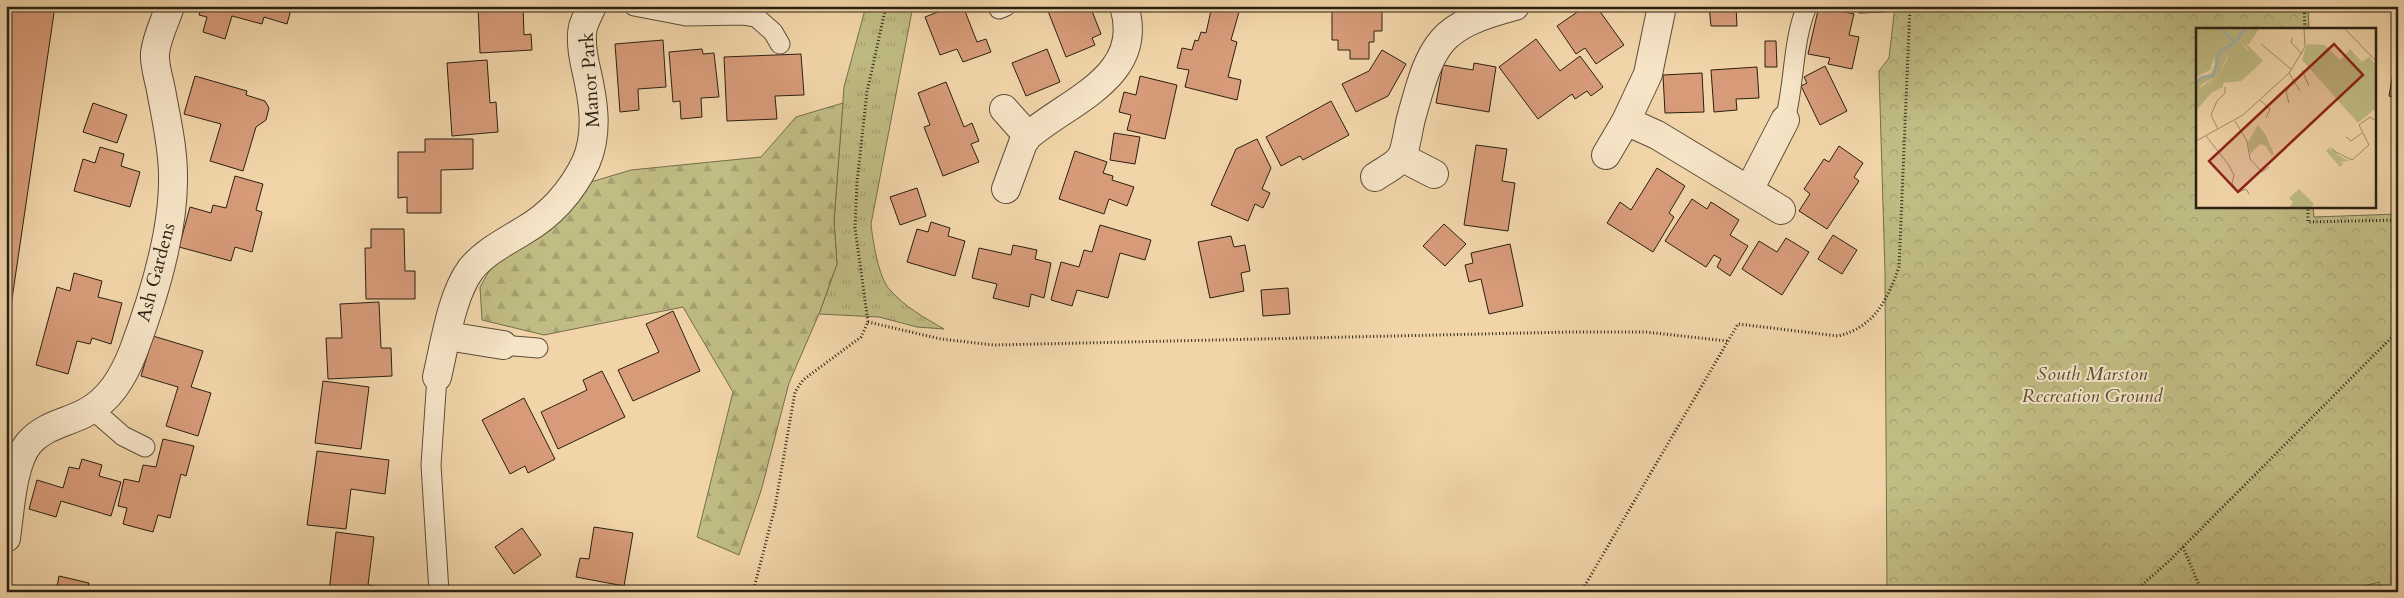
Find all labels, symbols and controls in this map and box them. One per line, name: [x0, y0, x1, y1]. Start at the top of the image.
inset map: [2196, 28, 2376, 208]
street label: Manor Park: [574, 30, 606, 129]
street label: Ash Gardens: [130, 220, 182, 325]
park label: South Marston Recreation Ground: [2022, 361, 2163, 409]

